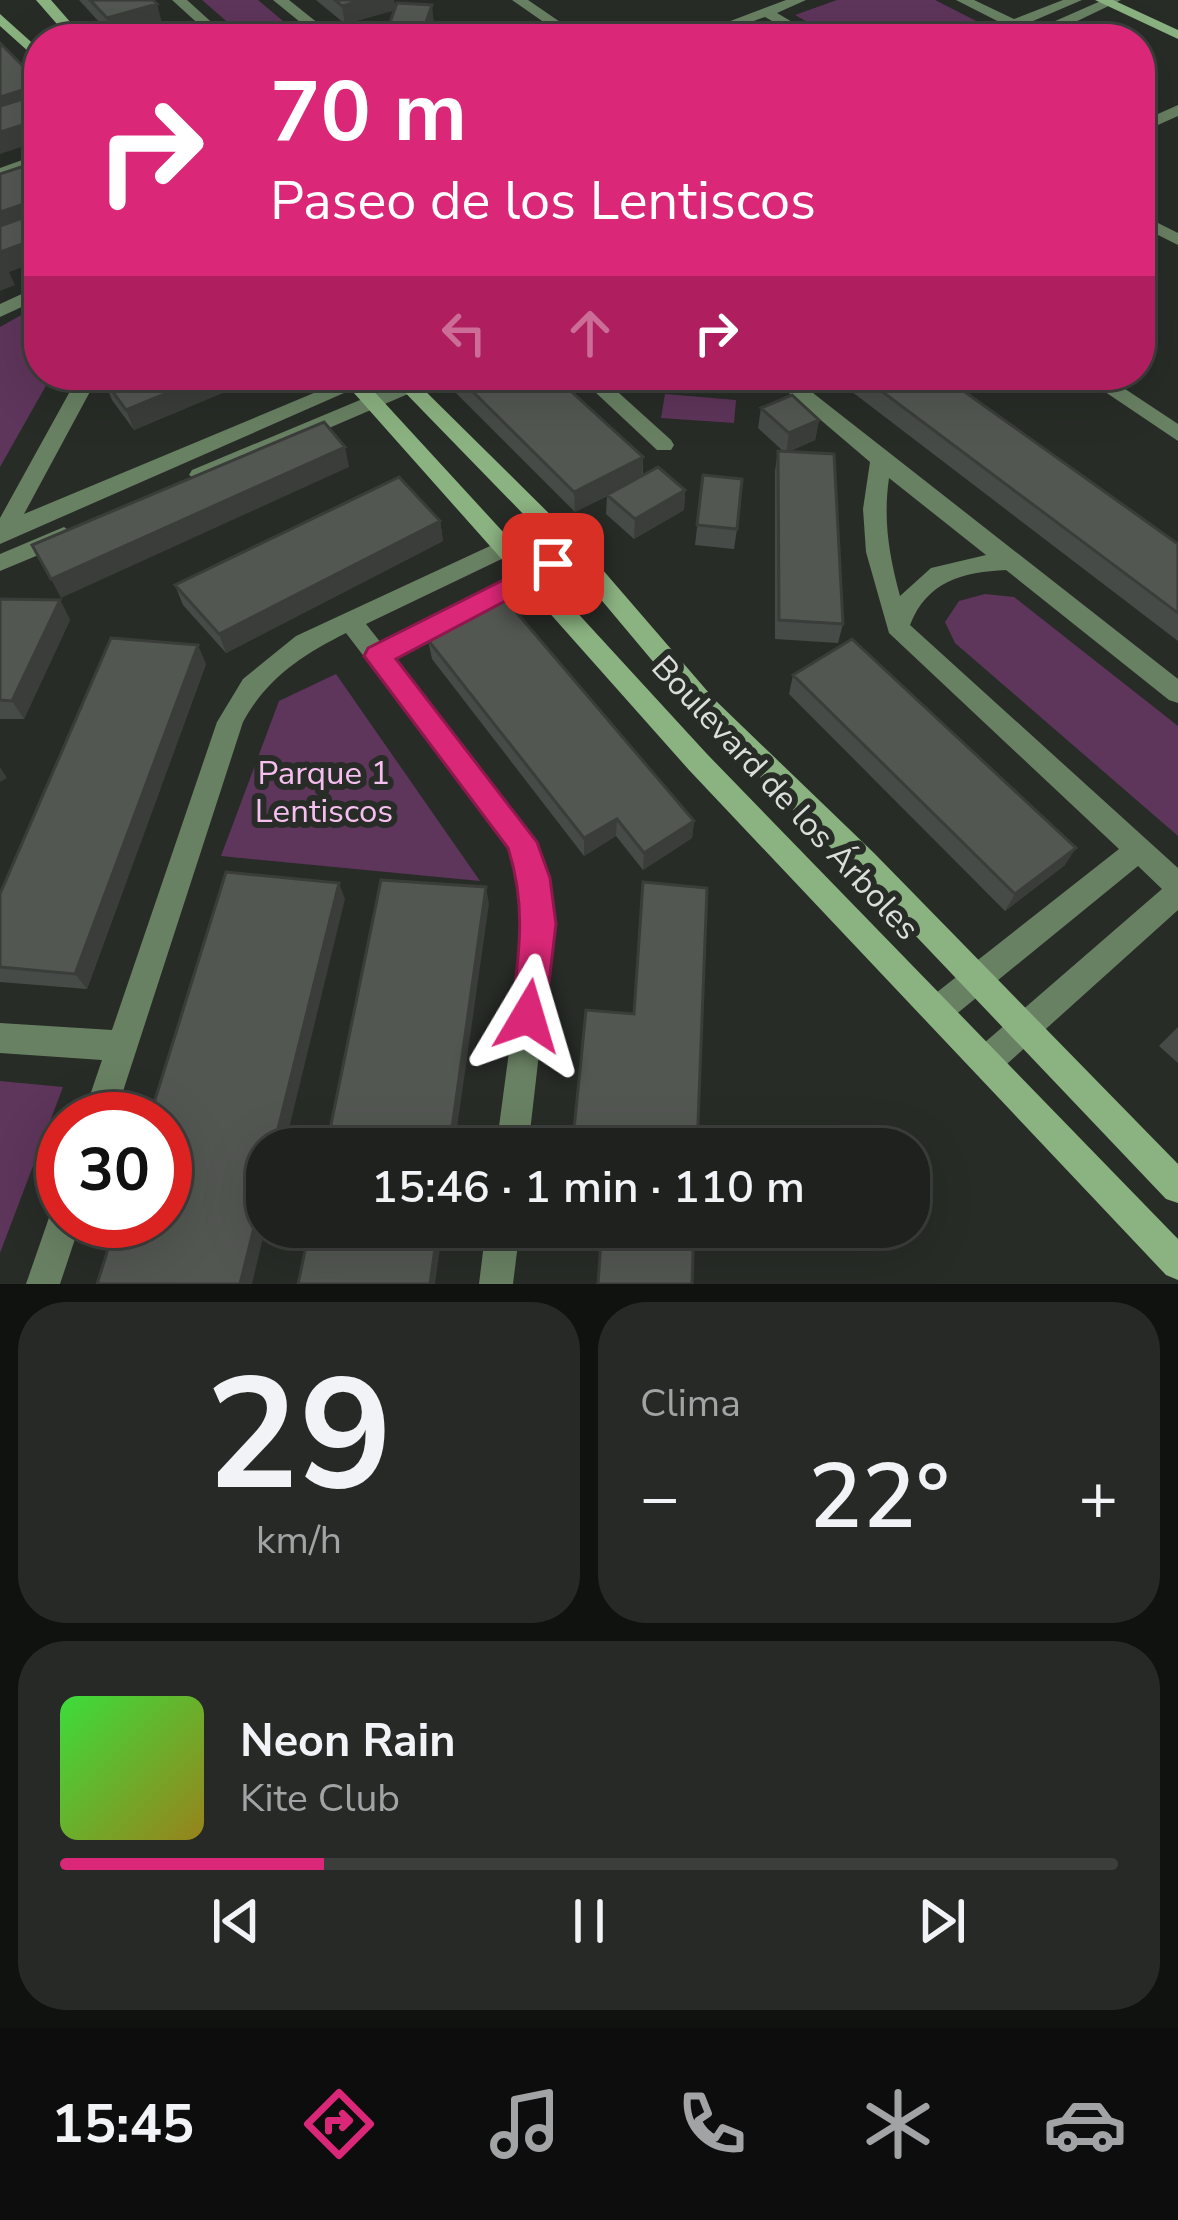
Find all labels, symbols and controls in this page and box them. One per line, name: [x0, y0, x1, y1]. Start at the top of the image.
text: 70 m: [270, 55, 467, 170]
icon: right: [72, 72, 228, 228]
text: Paseo de los Lentiscos: [270, 164, 816, 238]
icon: left: [431, 300, 497, 366]
icon: ahead: [557, 300, 623, 366]
icon: right: [683, 300, 749, 366]
pin: [502, 513, 604, 615]
icon: arrive: [520, 531, 586, 597]
street label: Boulevard de los Árboles: [641, 646, 929, 950]
park label: Parque 1 Lentiscos: [255, 751, 393, 834]
position arrow: [465, 953, 591, 1079]
speed limit sign: 30: [36, 1092, 192, 1248]
text: 15:46 · 1 min · 110 m: [371, 1157, 805, 1218]
text: 29: [205, 1329, 393, 1542]
text: Clima: [640, 1377, 741, 1430]
text: 22°: [808, 1436, 950, 1559]
text: −: [640, 1453, 680, 1543]
text: +: [1078, 1453, 1118, 1543]
text: km/h: [256, 1514, 342, 1567]
text: Neon Rain: [240, 1711, 456, 1772]
text: Kite Club: [240, 1772, 400, 1825]
icon: previous: [203, 1888, 269, 1954]
icon: pause: [556, 1888, 622, 1954]
icon: next: [909, 1888, 975, 1954]
icon: directions: [297, 2082, 381, 2166]
icon: music: [483, 2082, 567, 2166]
icon: phone: [670, 2082, 754, 2166]
icon: climate: [856, 2082, 940, 2166]
icon: car: [1043, 2082, 1127, 2166]
text: 15:45: [51, 2087, 194, 2161]

